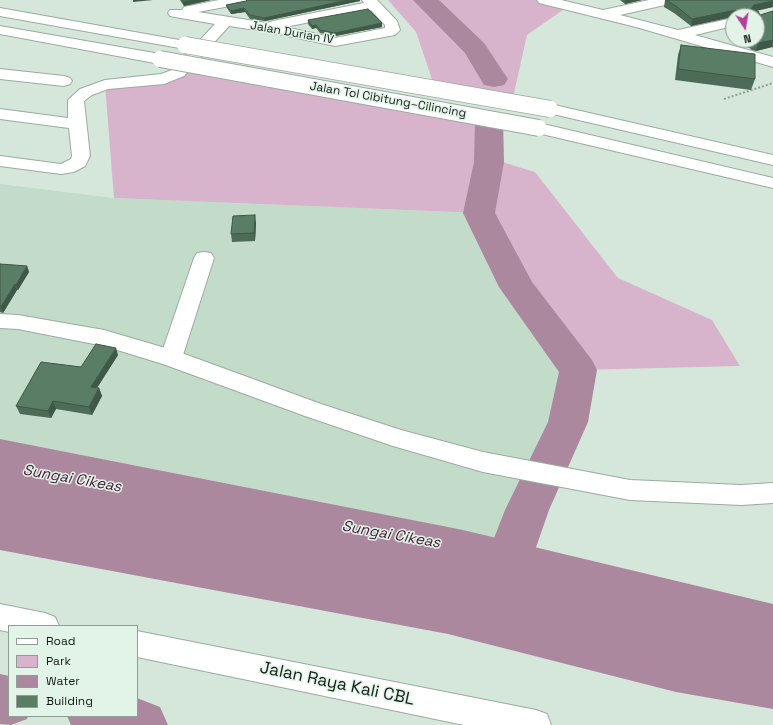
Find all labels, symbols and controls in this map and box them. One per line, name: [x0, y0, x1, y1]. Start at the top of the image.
north arrow: [725, 8, 765, 48]
street label: Jalan Durian IV: [249, 19, 335, 47]
text: N: [742, 31, 752, 46]
street label: Jalan Tol Cibitung–Cilincing: [309, 79, 467, 121]
water label: Sungai Cikeas: [21, 461, 123, 497]
water label: Sungai Cikeas: [340, 517, 442, 553]
legend: [8, 625, 138, 717]
text: Road: [46, 633, 75, 649]
text: Park: [46, 653, 71, 669]
street label: Jalan Raya Kali CBL: [258, 658, 416, 710]
text: Water: [46, 673, 80, 689]
text: Building: [46, 693, 93, 709]

